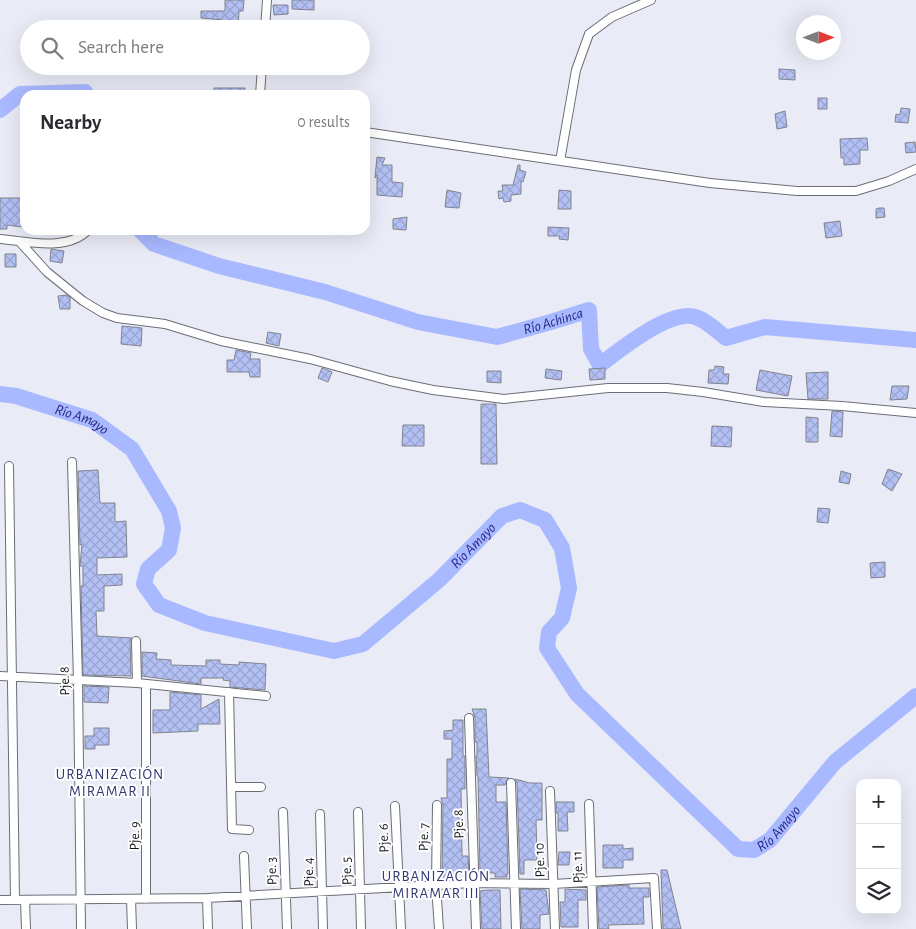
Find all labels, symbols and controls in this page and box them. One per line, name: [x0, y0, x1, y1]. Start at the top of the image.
north arrow: [796, 15, 841, 60]
search box: [20, 20, 370, 75]
icon: search: [38, 34, 66, 62]
text: Search here: [78, 38, 164, 57]
text: Nearby: [40, 112, 101, 133]
text: 0 results: [297, 114, 350, 130]
water label: Río Achinca: [521, 305, 585, 337]
water label: Río Amayo: [53, 401, 112, 437]
water label: Río Amayo: [448, 520, 498, 571]
street label: Pje. 8: [58, 666, 72, 696]
district label: URBANIZACIÓN MIRAMAR II: [56, 765, 164, 799]
map controls: [856, 779, 901, 914]
button: +: [856, 779, 901, 824]
water label: Río Amayo: [754, 802, 803, 854]
street label: Pje. 8: [451, 809, 467, 839]
street label: Pje. 9: [128, 821, 142, 851]
street label: Pje. 6: [376, 823, 392, 853]
street label: Pje. 7: [417, 823, 431, 851]
button: −: [856, 824, 901, 869]
street label: Pje. 10: [532, 842, 548, 878]
street label: Pje. 11: [570, 851, 586, 883]
street label: Pje. 3: [265, 856, 279, 885]
street label: Pje. 5: [340, 856, 354, 885]
street label: Pje. 4: [302, 857, 316, 887]
district label: URBANIZACIÓN MIRAMAR III: [382, 867, 490, 901]
button: layers: [856, 869, 901, 914]

